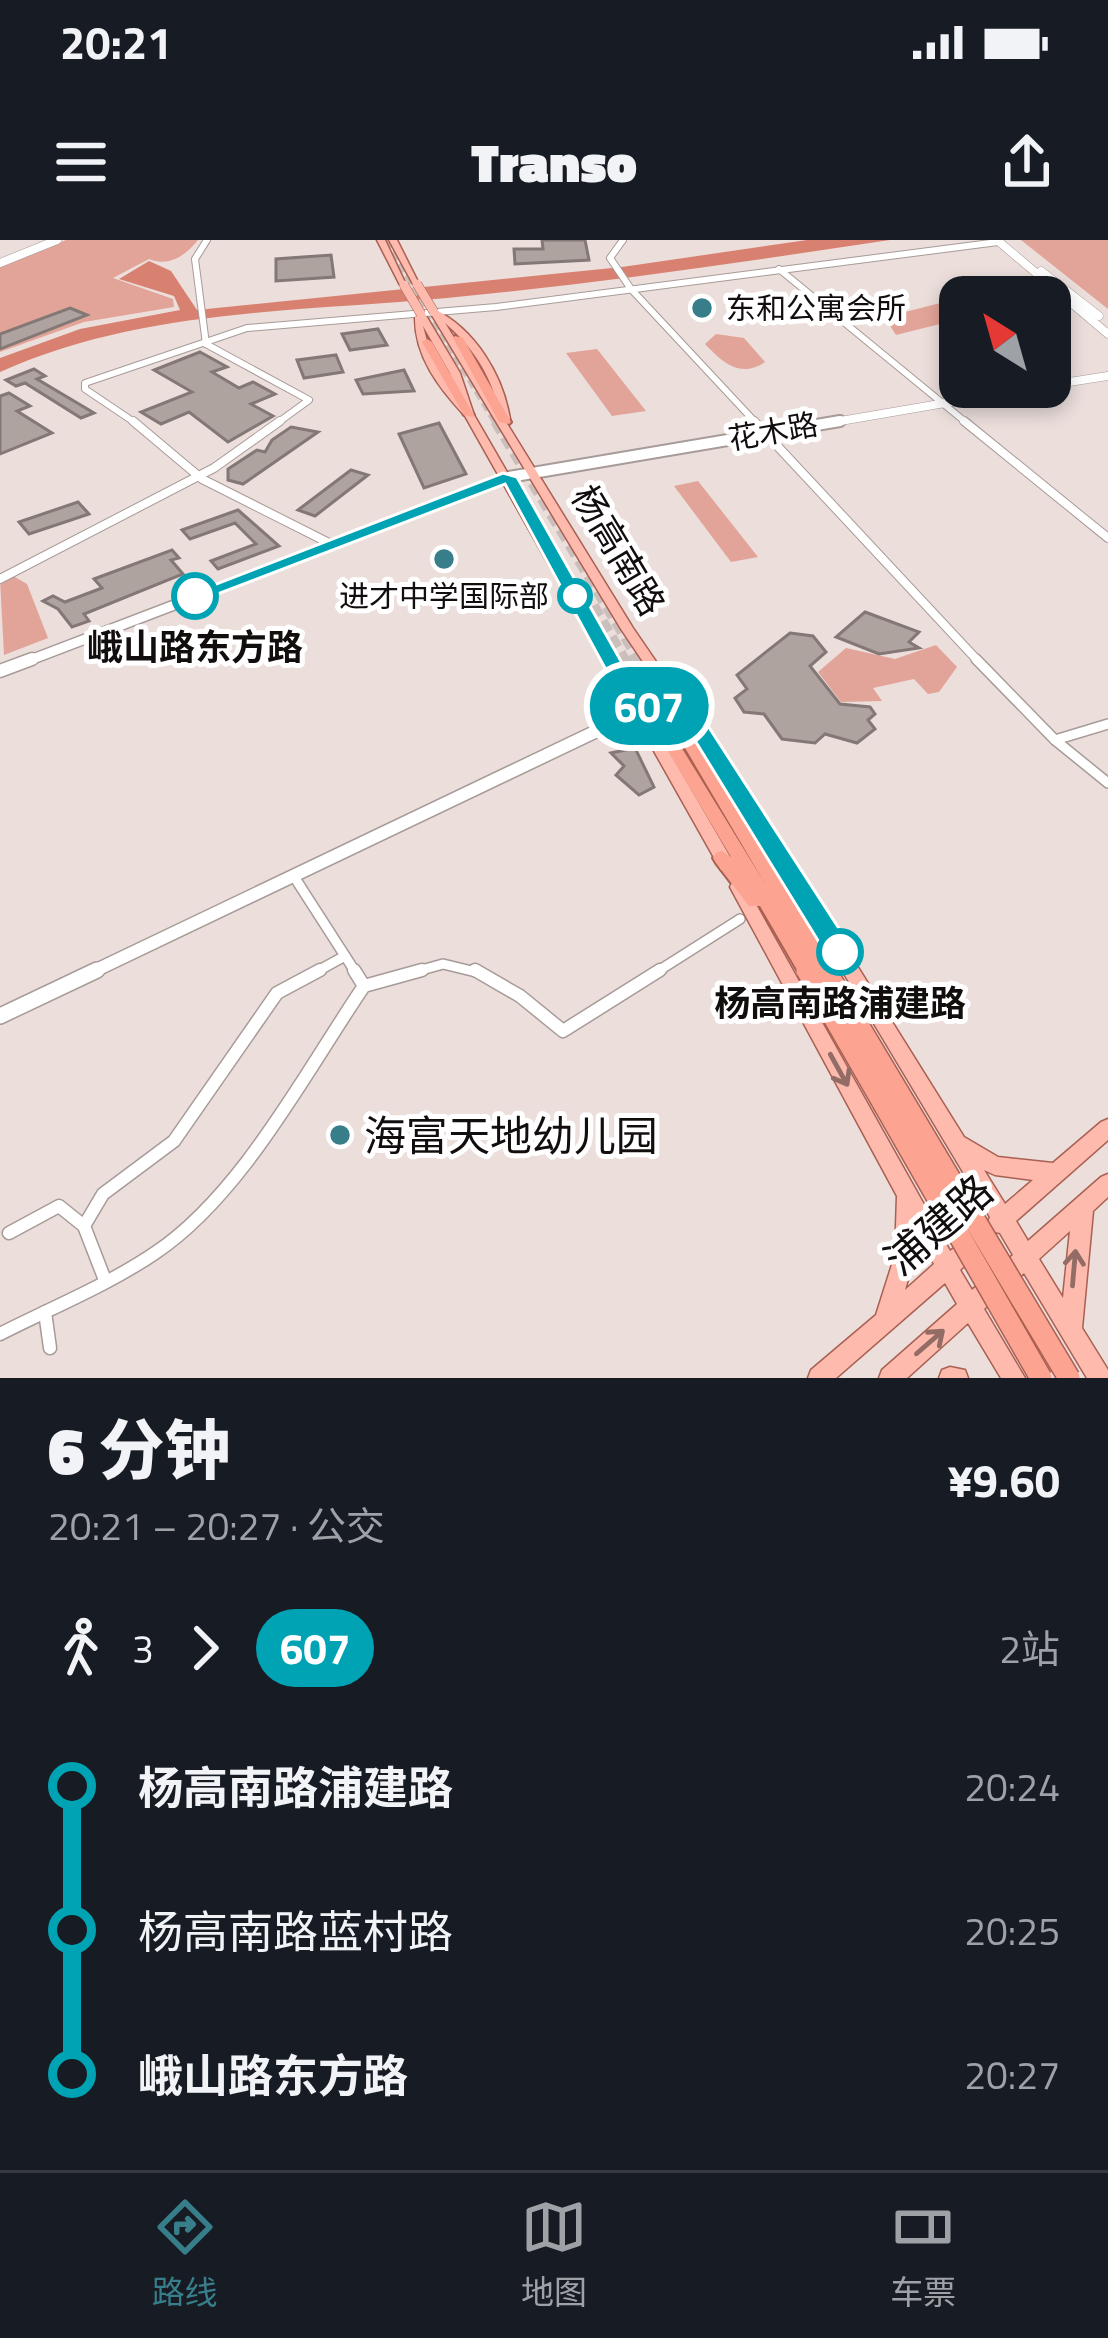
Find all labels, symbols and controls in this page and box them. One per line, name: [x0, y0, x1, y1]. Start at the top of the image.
text: 20:21: [60, 8, 172, 76]
text: Transo: [471, 121, 637, 203]
icon: menu: [48, 129, 114, 195]
icon: share: [994, 129, 1060, 195]
north arrow: [939, 276, 1071, 408]
map controls: [939, 276, 1071, 408]
place label: 东和公寓会所: [726, 285, 906, 331]
marker: 东和公寓会所: [689, 295, 715, 321]
street label: 花木路: [725, 401, 821, 461]
street label: 杨高南路: [558, 474, 680, 626]
marker: 进才中学国际部: [431, 546, 457, 572]
place label: 进才中学国际部: [339, 573, 549, 619]
marker: 峨山路东方路: [173, 574, 217, 618]
unlabelled marker: [559, 580, 591, 612]
place label: 峨山路东方路: [87, 619, 303, 674]
line badge: 607: [580, 667, 718, 745]
text: 607: [614, 674, 684, 738]
marker: 杨高南路浦建路: [818, 930, 862, 974]
place label: 杨高南路浦建路: [714, 975, 966, 1030]
one-way arrow: [828, 1051, 851, 1086]
place label: 海富天地幼儿园: [364, 1103, 658, 1167]
marker: 海富天地幼儿园: [327, 1122, 353, 1148]
street label: 浦建路: [869, 1159, 1007, 1289]
one-way arrow: [1063, 1250, 1086, 1289]
one-way arrow: [914, 1329, 945, 1357]
text: 6 分钟: [48, 1399, 231, 1500]
text: ¥9.60: [948, 1446, 1060, 1514]
text: 20:21 – 20:27 · 公交: [48, 1496, 385, 1555]
icon: walk: [48, 1615, 114, 1681]
icon: forward: [172, 1615, 238, 1681]
text: 607: [280, 1616, 350, 1680]
text: 3: [132, 1619, 154, 1678]
text: 2站: [999, 1619, 1060, 1678]
text: 杨高南路浦建路: [138, 1753, 453, 1821]
text: 20:24: [964, 1757, 1060, 1816]
text: 杨高南路蓝村路: [138, 1897, 453, 1965]
text: 20:25: [964, 1901, 1060, 1960]
text: 峨山路东方路: [138, 2041, 408, 2109]
text: 20:27: [964, 2045, 1060, 2104]
tab: 路线: [152, 2194, 218, 2317]
tab: 地图: [521, 2194, 587, 2317]
tab: 车票: [890, 2194, 956, 2317]

